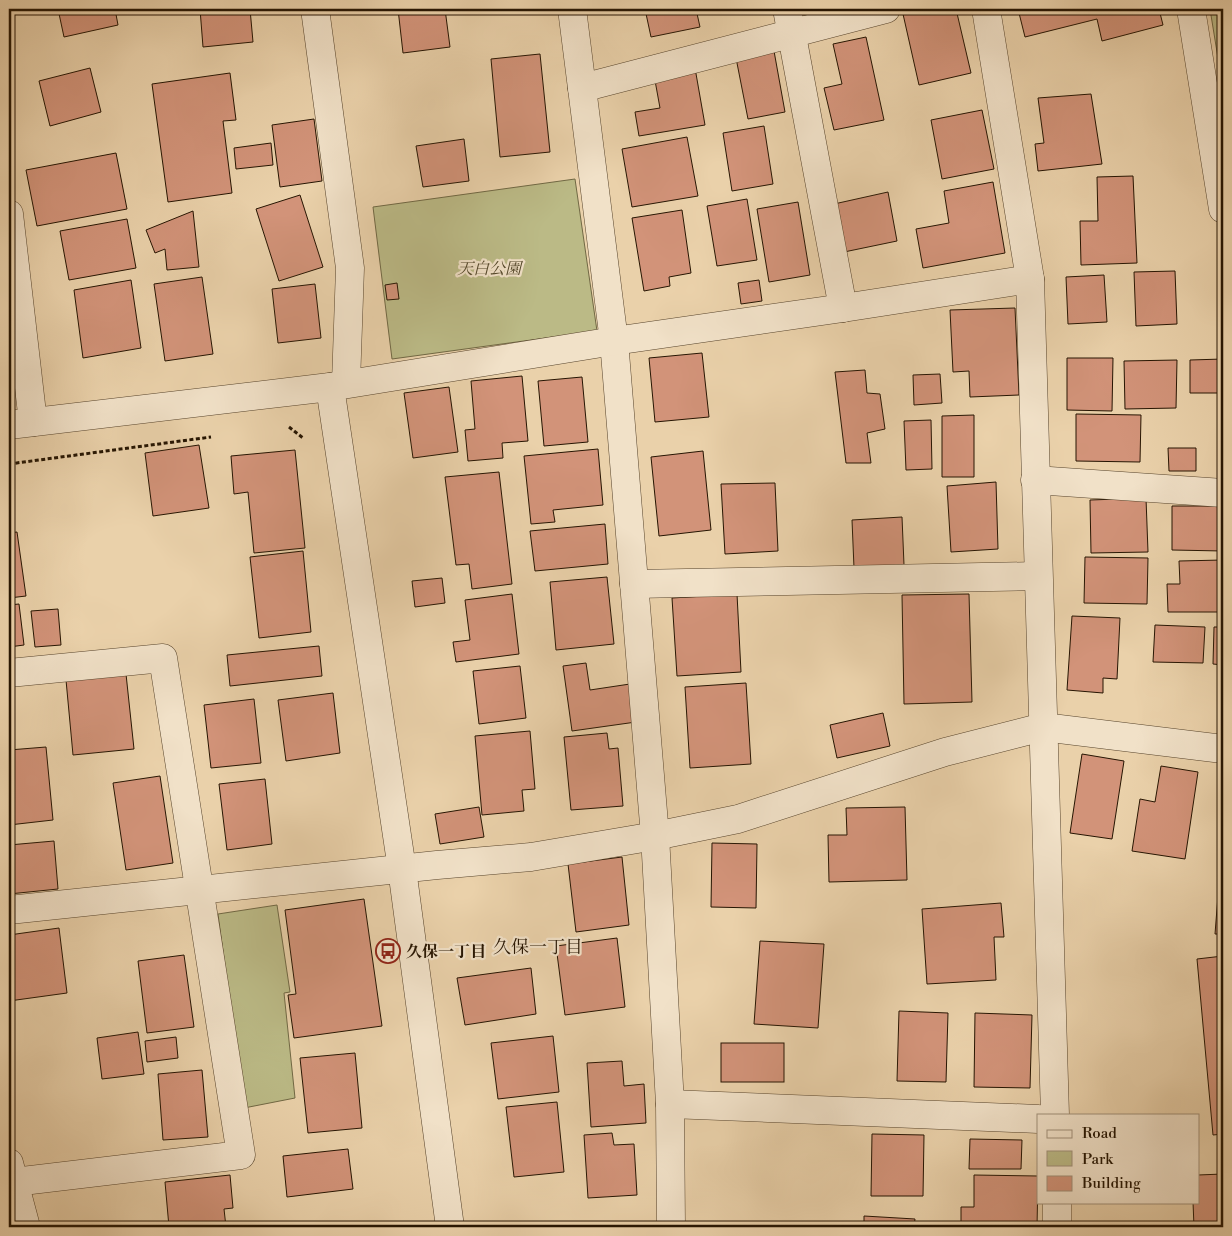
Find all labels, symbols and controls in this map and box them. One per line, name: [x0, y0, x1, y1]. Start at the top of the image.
park label: 天白公園: [457, 259, 524, 279]
district label: 久保一丁目: [493, 936, 583, 959]
bus stop icon: 久保一丁目: [375, 938, 401, 964]
place label: 久保一丁目: [406, 942, 486, 962]
legend: [1037, 1114, 1200, 1204]
text: Road: [1082, 1124, 1117, 1143]
text: Park: [1082, 1150, 1114, 1169]
text: Building: [1081, 1174, 1141, 1193]

